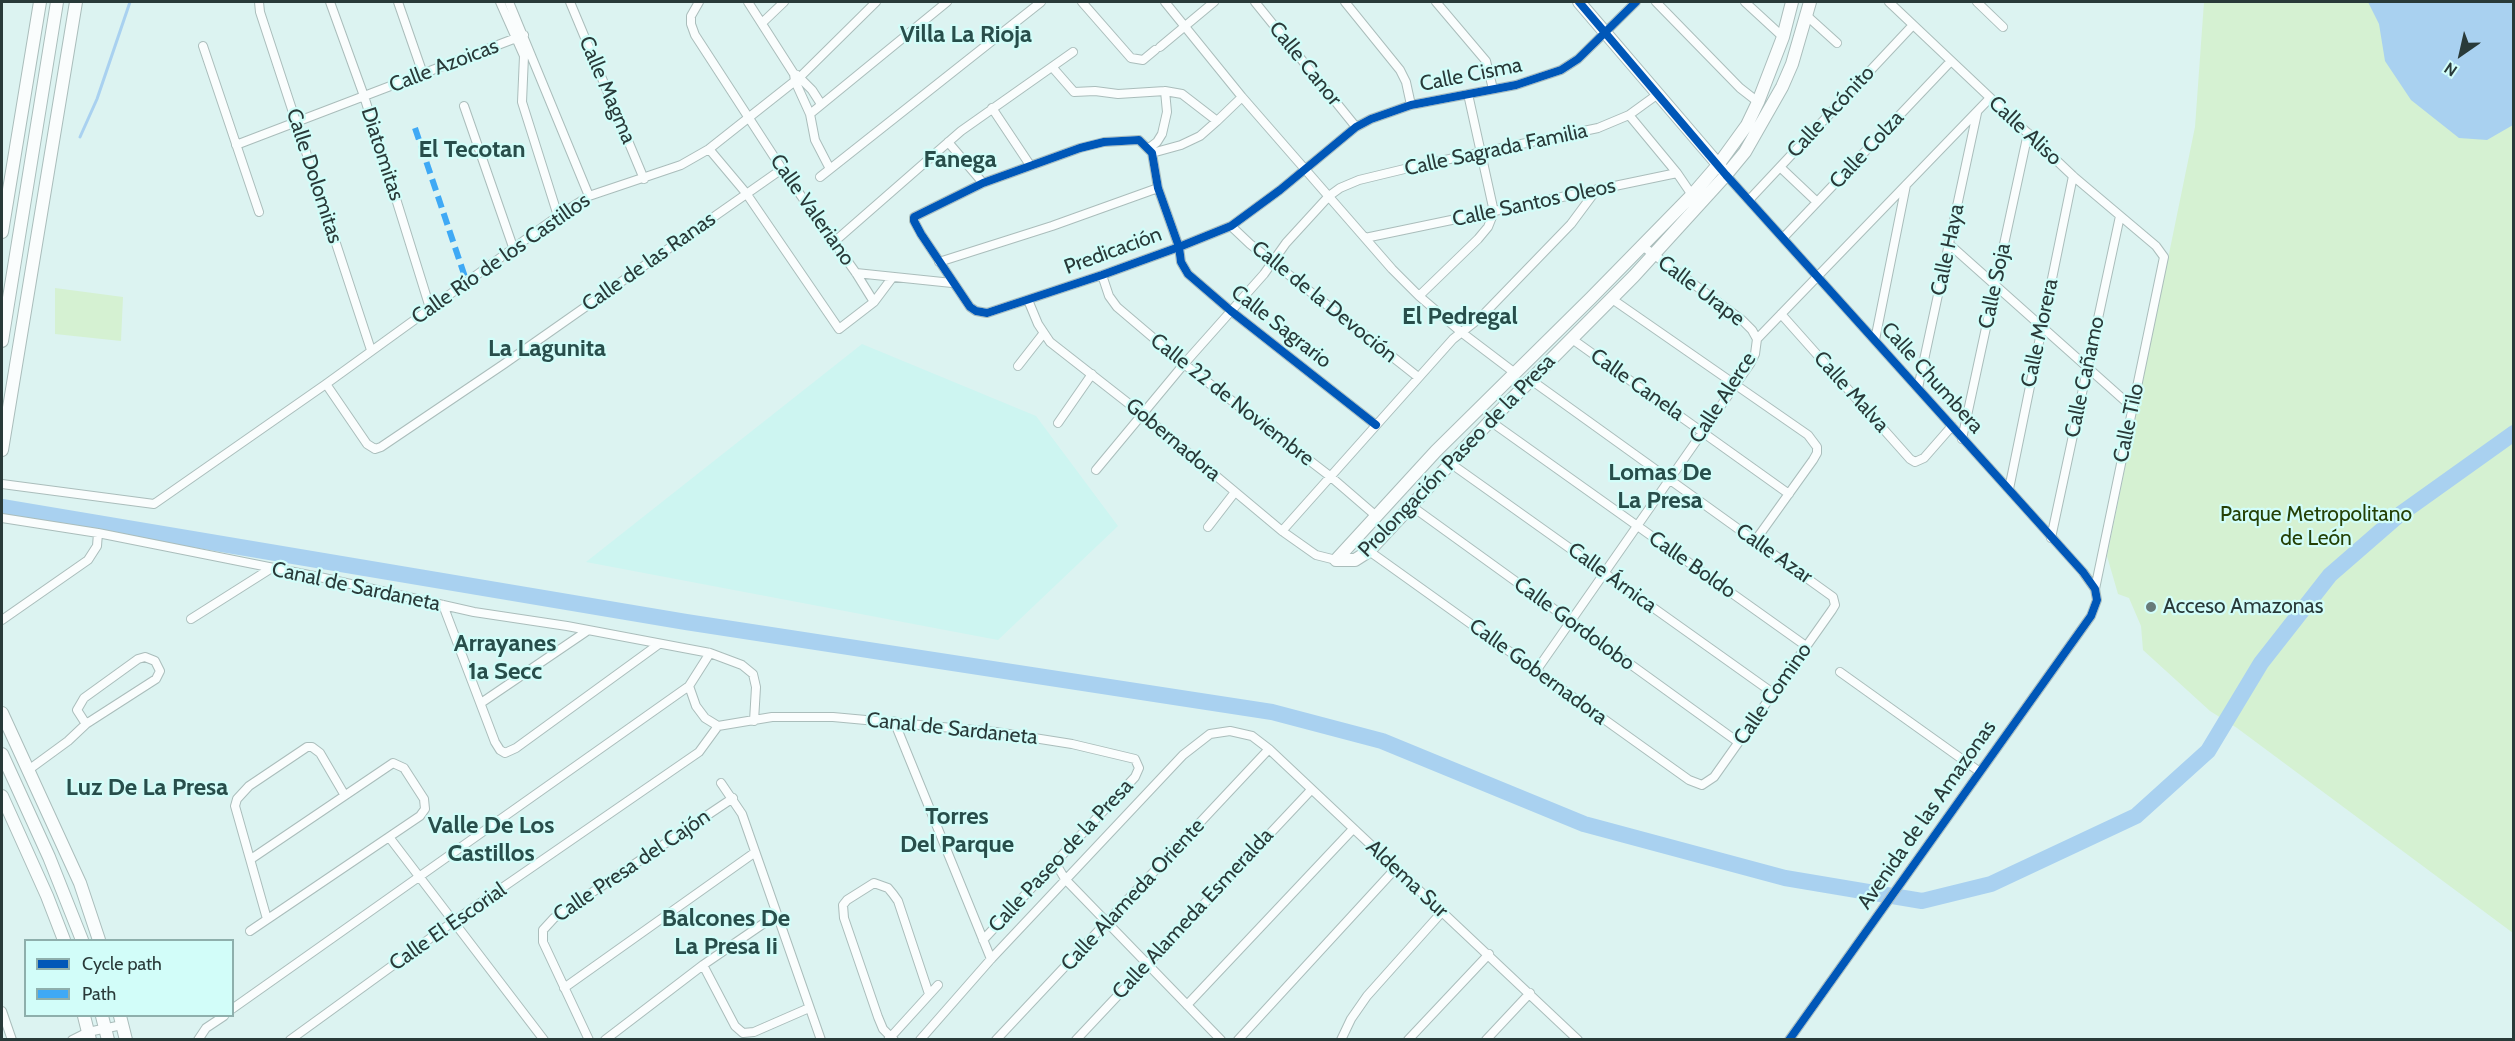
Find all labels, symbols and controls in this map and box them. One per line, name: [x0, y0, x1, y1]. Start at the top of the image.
street label: Calle Canor: [1263, 17, 1347, 111]
district label: Villa La Rioja: [900, 21, 1032, 49]
north arrow: [2431, 24, 2491, 84]
street label: Calle Magma: [573, 32, 641, 148]
street label: Calle Azoicas: [386, 34, 502, 98]
street label: Calle Cisma: [1418, 53, 1524, 97]
text: N: [2441, 58, 2461, 80]
street label: Calle Acónito: [1782, 61, 1880, 163]
street label: Calle Aliso: [1983, 91, 2067, 171]
street label: Diatomitas: [355, 104, 409, 204]
street label: Calle Dolomitas: [280, 105, 348, 247]
street label: Calle Colza: [1825, 106, 1909, 194]
street label: Calle Sagrada Familia: [1402, 118, 1590, 182]
district label: El Tecotan: [418, 136, 526, 164]
district label: Fanega: [923, 146, 997, 174]
street label: Calle Valeriano: [764, 149, 860, 271]
street label: Calle Santos Oleos: [1450, 173, 1618, 233]
street label: Calle Río de los Castillos: [407, 188, 595, 330]
street label: Calle Haya: [1926, 202, 1970, 298]
street label: Calle de las Ranas: [577, 207, 721, 317]
street label: Predicación: [1061, 222, 1165, 280]
street label: Calle de la Devoción: [1246, 236, 1402, 368]
street label: Calle Soja: [1974, 241, 2016, 331]
street label: Calle Urape: [1653, 250, 1749, 332]
street label: Calle Morera: [2016, 276, 2064, 390]
street label: Calle Sagrario: [1226, 280, 1336, 374]
district label: El Pedregal: [1402, 303, 1518, 331]
street label: Calle Cañamo: [2060, 314, 2110, 440]
street label: Calle Chumbera: [1875, 317, 1989, 439]
street label: Calle 22 de Noviembre: [1145, 328, 1319, 472]
district label: La Lagunita: [488, 335, 606, 363]
street label: Calle Canela: [1585, 343, 1689, 427]
street label: Calle Malva: [1808, 346, 1894, 438]
street label: Calle Alerce: [1684, 348, 1762, 448]
street label: Prolongación Paseo de la Presa: [1353, 349, 1561, 563]
street label: Calle Tilo: [2108, 381, 2150, 465]
street label: Gobernadora: [1120, 393, 1226, 487]
district label: Lomas De La Presa: [1608, 459, 1712, 515]
park label: Parque Metropolitano de León: [2220, 502, 2412, 552]
street label: Calle Azar: [1731, 518, 1817, 590]
street label: Calle Boldo: [1644, 526, 1740, 604]
street label: Calle Árnica: [1563, 537, 1661, 619]
street label: Canal de Sardaneta: [269, 557, 443, 617]
street label: Calle Gordolobo: [1509, 572, 1639, 676]
place label: Acceso Amazonas: [2163, 594, 2323, 620]
marker: Acceso Amazonas: [2144, 600, 2158, 614]
street label: Calle Gobernadora: [1464, 613, 1612, 731]
district label: Arrayanes 1a Secc: [454, 630, 556, 686]
street label: Calle Comino: [1729, 638, 1817, 750]
street label: Canal de Sardaneta: [865, 707, 1039, 751]
street label: Avenida de las Amazonas: [1852, 716, 2002, 914]
district label: Luz De La Presa: [66, 774, 228, 802]
street label: Calle Paseo de la Presa: [983, 774, 1139, 938]
district label: Torres Del Parque: [900, 803, 1014, 859]
street label: Calle Presa del Cajón: [549, 804, 715, 928]
district label: Valle De Los Castillos: [428, 812, 554, 868]
street label: Calle Alameda Oriente: [1056, 814, 1210, 976]
street label: Calle Alameda Esmeralda: [1107, 823, 1279, 1005]
street label: Aldema Sur: [1361, 835, 1453, 923]
street label: Calle El Escorial: [385, 877, 511, 977]
district label: Balcones De La Presa Ii: [662, 905, 790, 961]
legend: [24, 939, 234, 1017]
text: Cycle path: [82, 953, 162, 975]
text: Path: [82, 983, 116, 1005]

